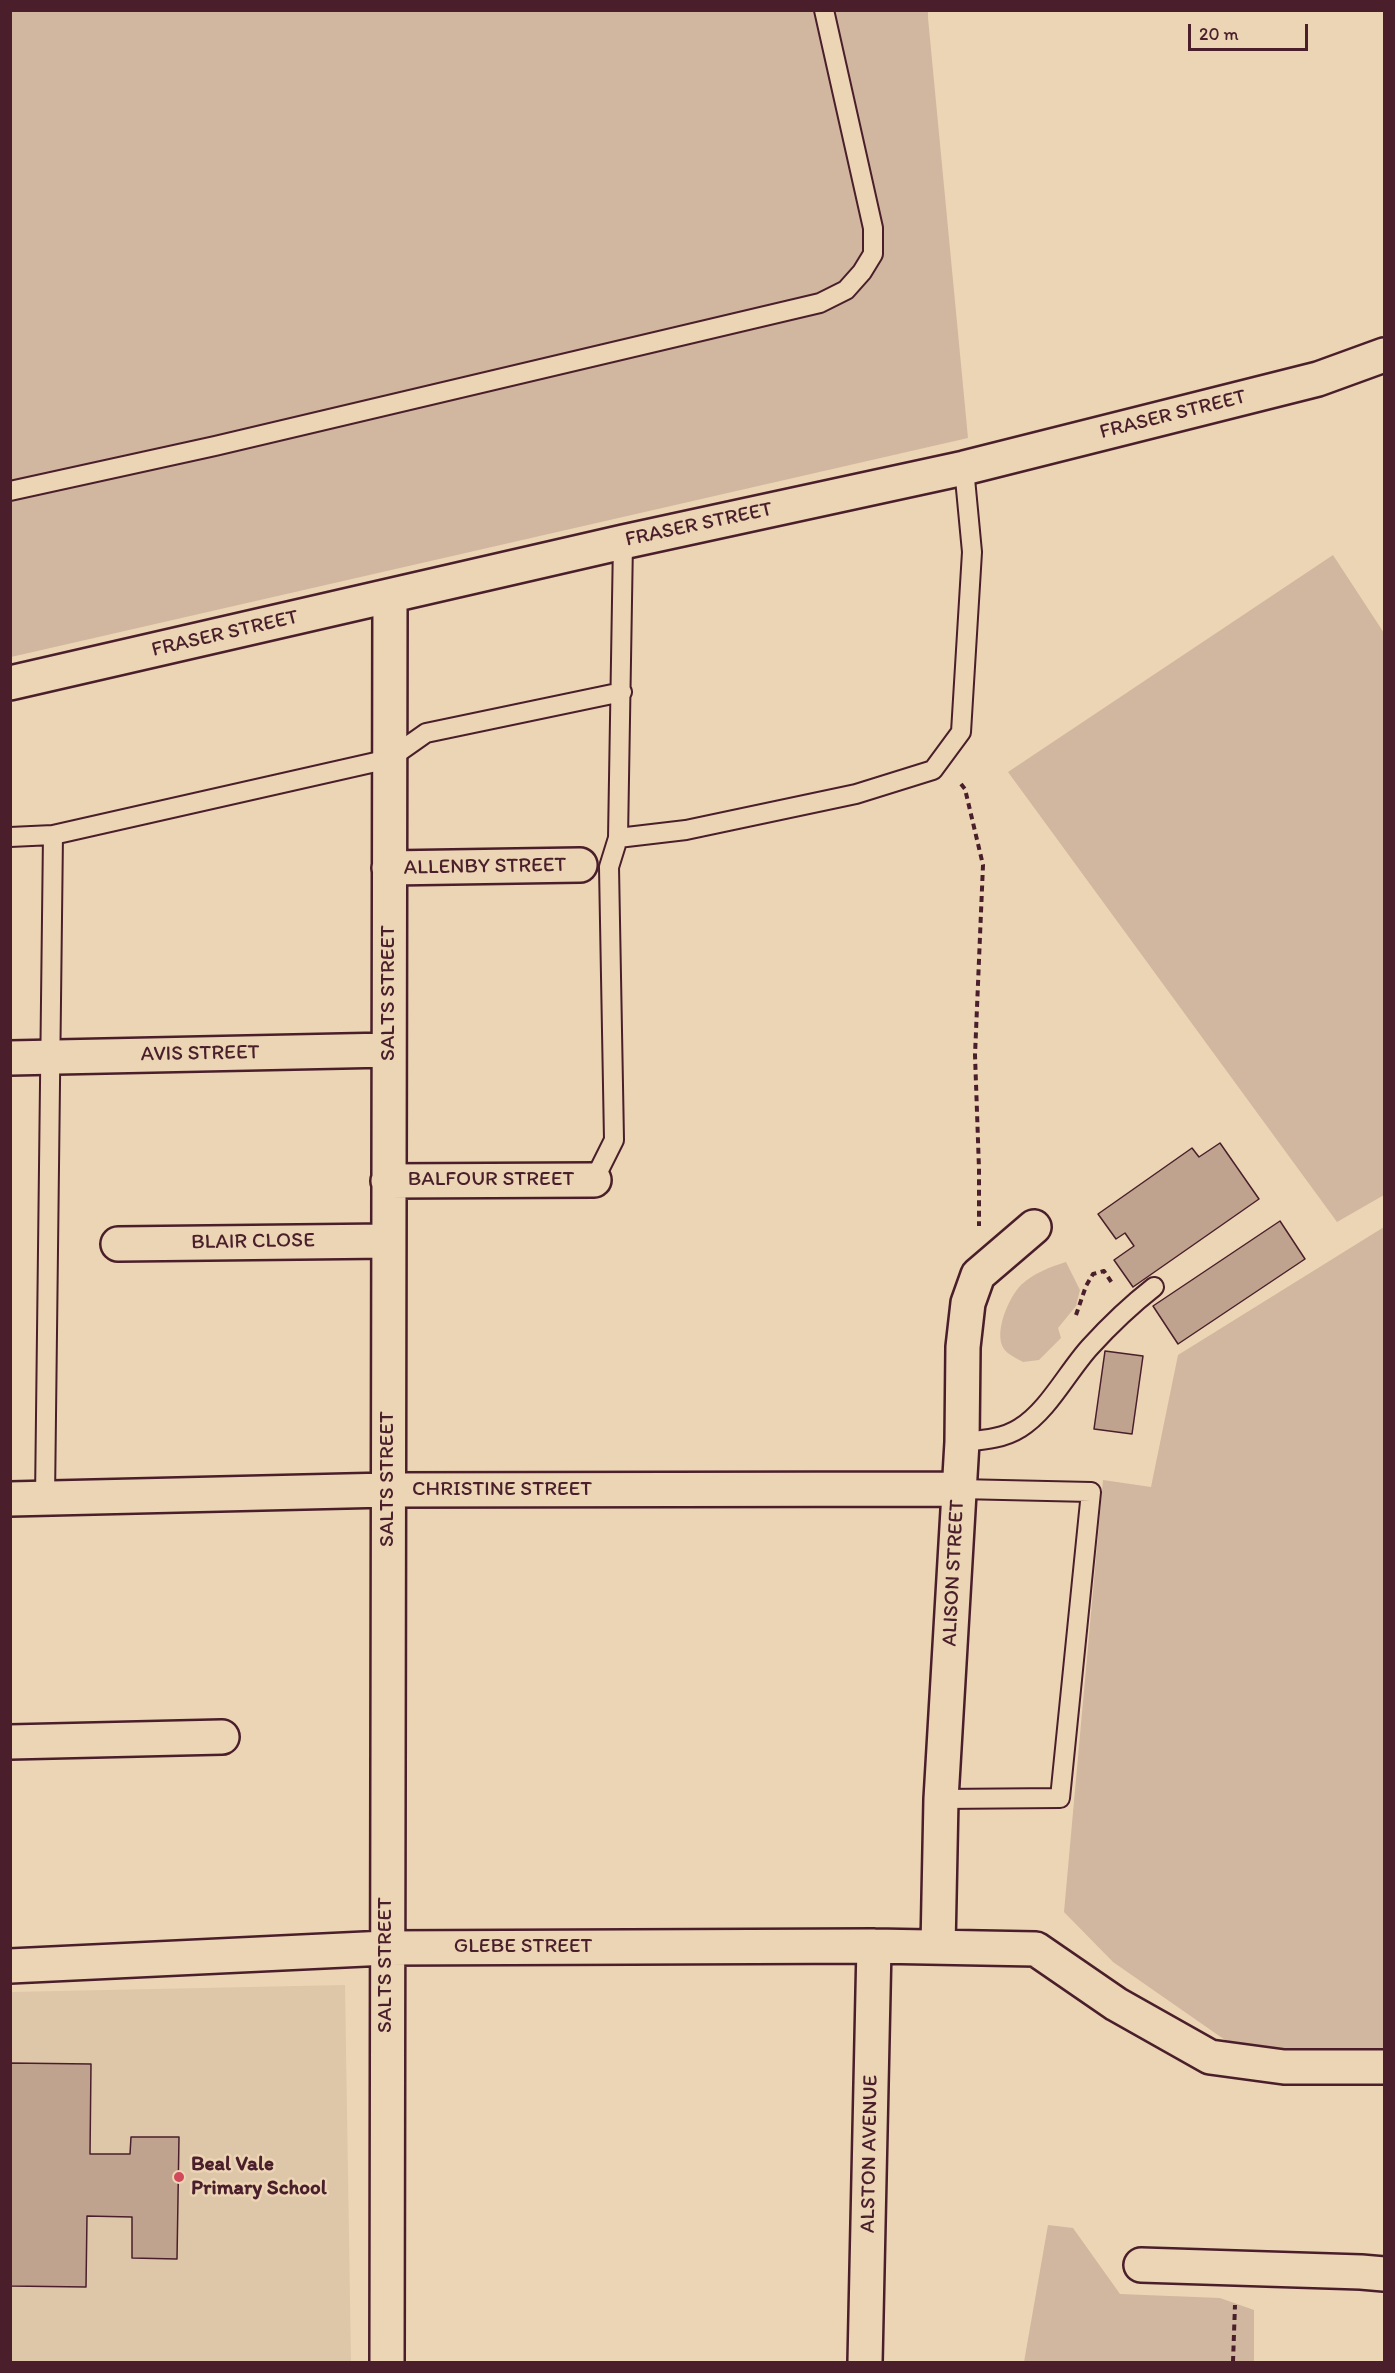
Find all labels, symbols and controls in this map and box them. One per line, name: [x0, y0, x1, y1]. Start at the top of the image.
scale bar: [1191, 12, 1311, 50]
text: 20 m: [1199, 23, 1239, 45]
street label: FRASER STREET: [1097, 385, 1249, 445]
street label: FRASER STREET: [623, 497, 775, 553]
street label: FRASER STREET: [149, 605, 301, 663]
street label: ALLENBY STREET: [404, 853, 566, 881]
street label: SALTS STREET: [376, 925, 402, 1061]
street label: AVIS STREET: [140, 1040, 260, 1068]
street label: BALFOUR STREET: [408, 1167, 574, 1193]
street label: BLAIR CLOSE: [191, 1228, 315, 1256]
street label: SALTS STREET: [375, 1411, 401, 1547]
street label: CHRISTINE STREET: [412, 1477, 592, 1503]
street label: ALISON STREET: [938, 1499, 970, 1647]
street label: SALTS STREET: [373, 1897, 399, 2033]
street label: GLEBE STREET: [454, 1934, 592, 1960]
street label: ALSTON AVENUE: [856, 2075, 884, 2233]
place label: Beal Vale Primary School: [191, 2152, 327, 2202]
marker: Beal Vale Primary School: [172, 2170, 186, 2184]

